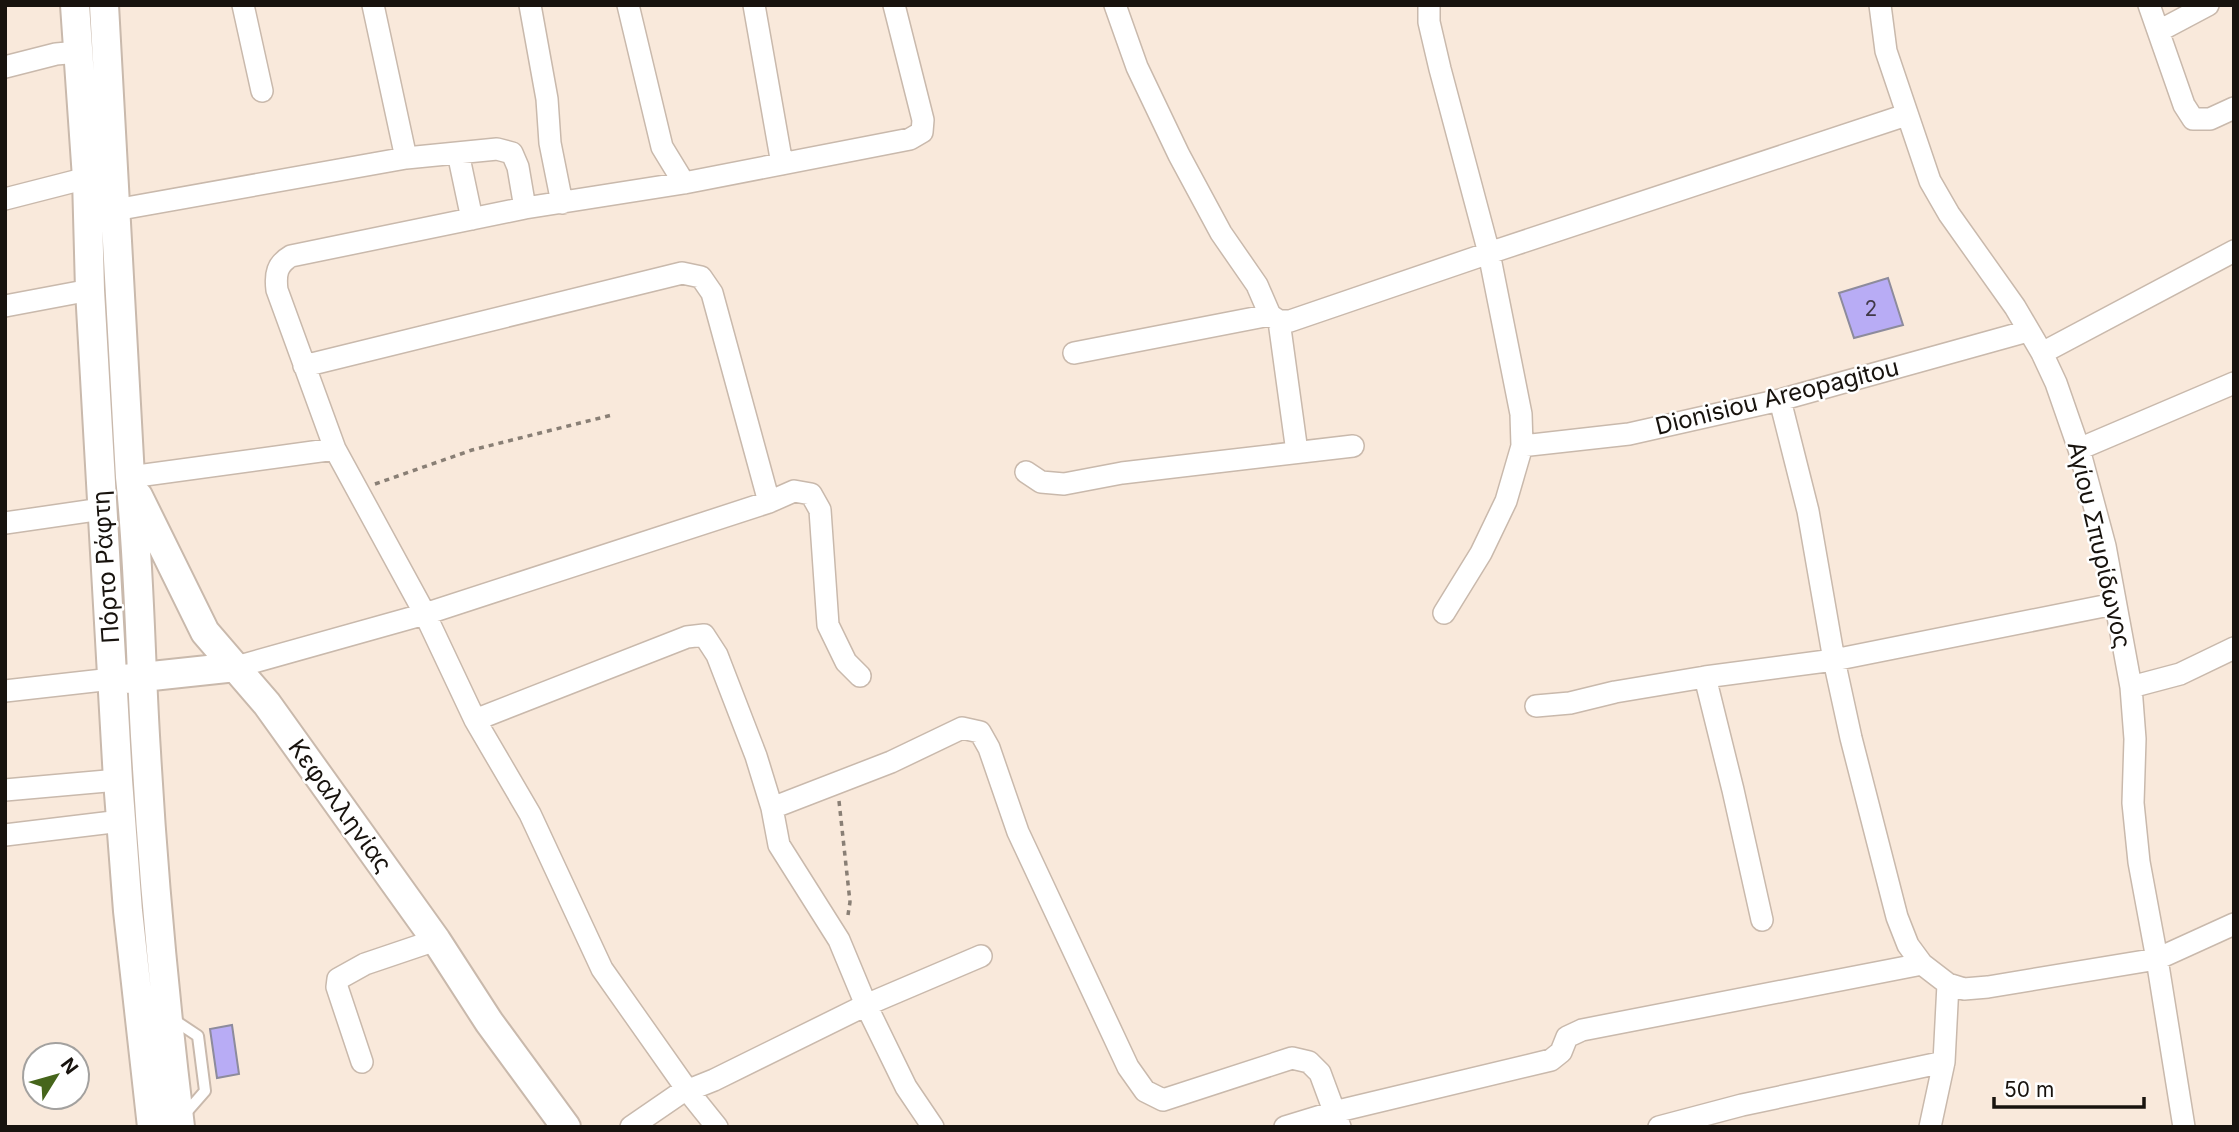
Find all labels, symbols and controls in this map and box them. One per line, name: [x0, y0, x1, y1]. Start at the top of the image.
house number: 2: [1865, 296, 1877, 321]
street label: Dionisiou Areopagitou: [1652, 352, 1902, 441]
street label: Αγίου Σπυρίδωνος: [2062, 439, 2137, 651]
street label: Πόρτο Ράφτη: [86, 490, 125, 644]
street label: Κεφαλληνίας: [282, 733, 398, 878]
north arrow: [21, 1041, 91, 1111]
text: N: [56, 1053, 83, 1079]
scale bar: [1994, 1066, 2144, 1110]
text: 50 m: [2004, 1077, 2054, 1102]

